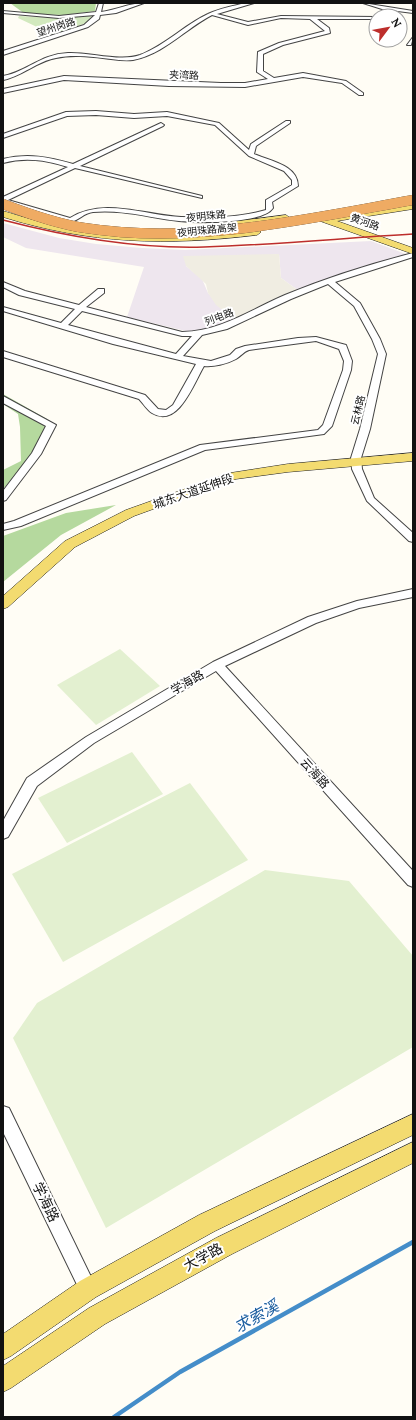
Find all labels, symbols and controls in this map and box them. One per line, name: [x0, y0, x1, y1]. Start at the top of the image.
north arrow: [368, 8, 408, 48]
street label: 望州岗路: [35, 15, 77, 39]
text: N: [388, 15, 405, 30]
street label: 夹湾路: [169, 68, 199, 82]
street label: 夜明珠路: [185, 207, 227, 225]
street label: 黄河路: [349, 211, 381, 233]
street label: 夜明珠路高架: [176, 220, 238, 240]
street label: 列电路: [203, 306, 235, 328]
street label: 云林路: [348, 394, 368, 426]
street label: 城东大道延伸段: [151, 470, 235, 512]
street label: 学海路: [168, 667, 206, 697]
street label: 云海路: [297, 755, 333, 791]
street label: 学海路: [29, 1179, 63, 1225]
street label: 大学路: [180, 1239, 226, 1275]
water label: 求索溪: [230, 1295, 284, 1336]

